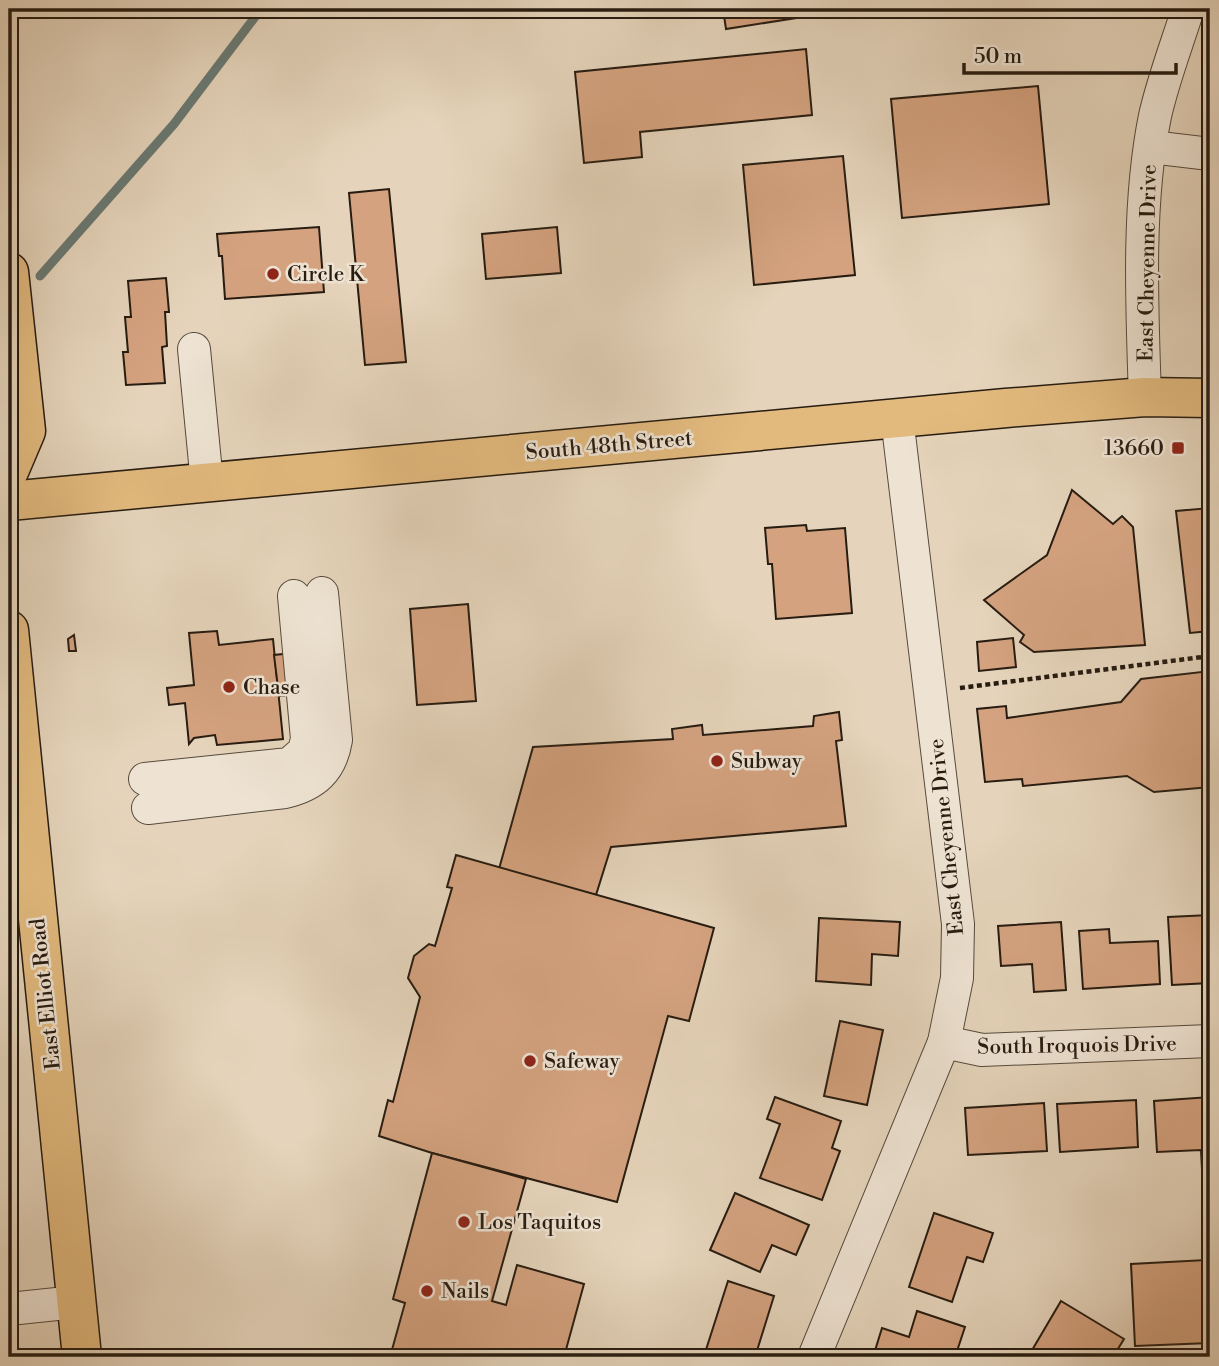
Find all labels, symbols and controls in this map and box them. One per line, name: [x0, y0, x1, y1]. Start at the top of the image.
scale bar: [964, 32, 1175, 76]
text: 50 m: [974, 44, 1022, 70]
street label: East Cheyenne Drive: [1133, 164, 1163, 362]
place label: Circle K: [287, 262, 366, 288]
marker: Circle K: [265, 266, 281, 282]
street label: South 48th Street: [525, 426, 694, 466]
place label: 13660: [1104, 436, 1164, 462]
marker: 13660: [1170, 440, 1186, 456]
place label: Chase: [243, 675, 300, 701]
marker: Chase: [221, 679, 237, 695]
street label: East Cheyenne Drive: [924, 737, 970, 937]
place label: Subway: [731, 749, 803, 775]
marker: Subway: [709, 753, 725, 769]
street label: East Elliot Road: [25, 917, 67, 1071]
street label: South Iroquois Drive: [977, 1031, 1177, 1061]
place label: Safeway: [544, 1049, 620, 1075]
marker: Safeway: [522, 1053, 538, 1069]
place label: Los Taquitos: [478, 1210, 601, 1236]
marker: Los Taquitos: [456, 1214, 472, 1230]
place label: Nails: [441, 1279, 489, 1305]
marker: Nails: [419, 1283, 435, 1299]

